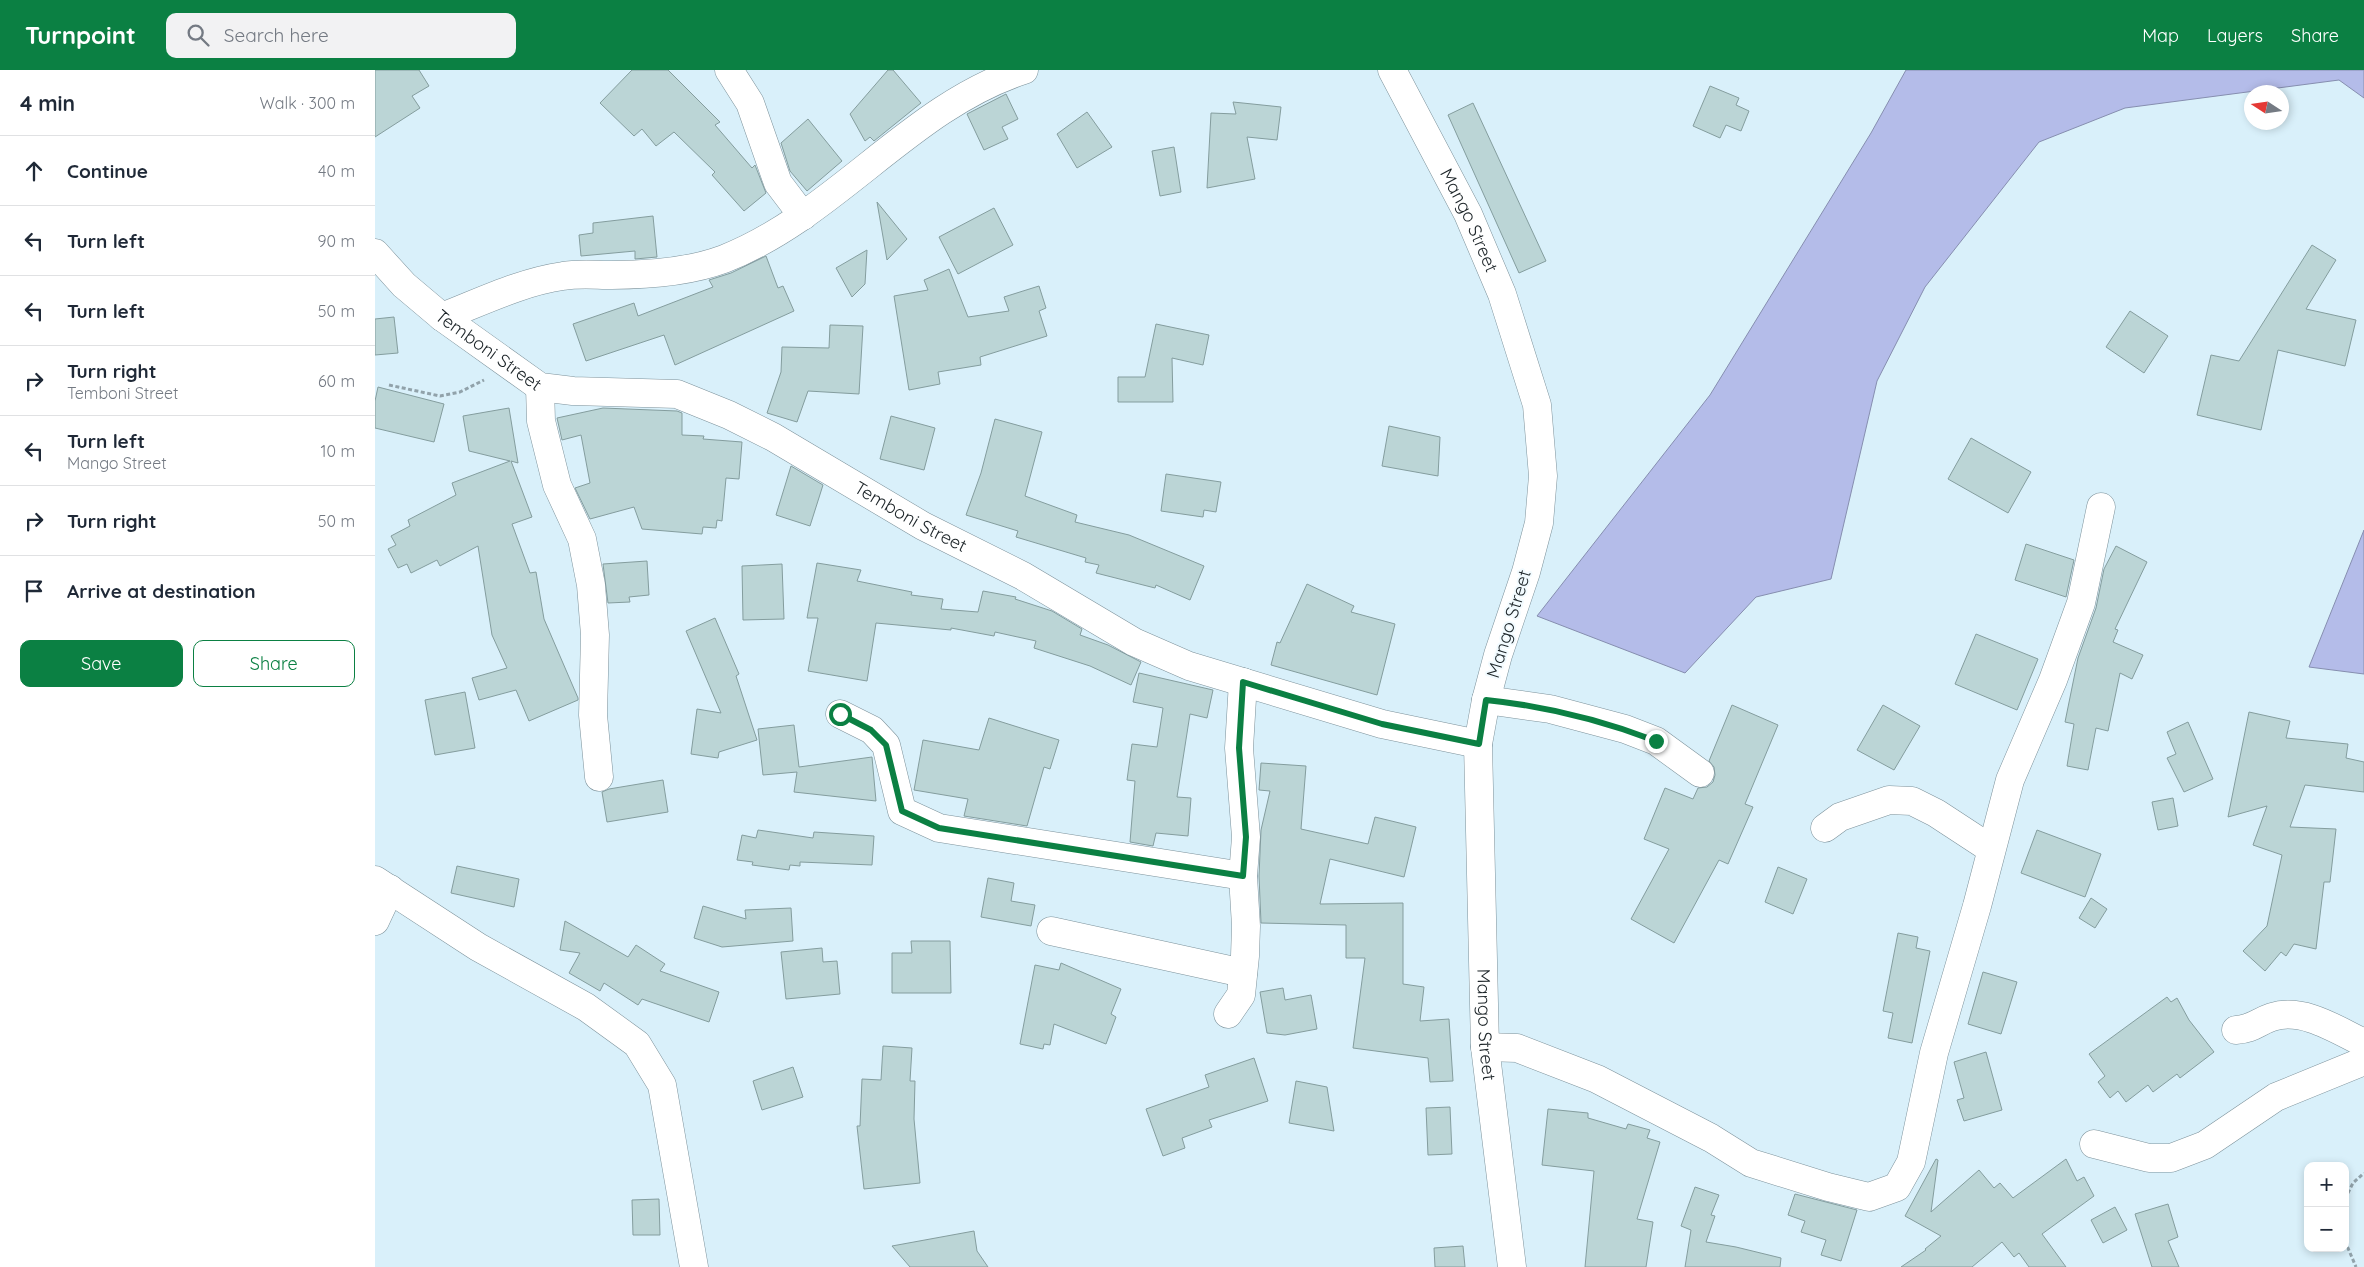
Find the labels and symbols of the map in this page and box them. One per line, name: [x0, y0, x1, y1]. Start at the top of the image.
north arrow: [2244, 85, 2289, 130]
street label: Mango Street: [1435, 164, 1503, 276]
street label: Temboni Street: [431, 304, 547, 396]
street label: Temboni Street: [850, 476, 971, 557]
street label: Mango Street: [1481, 567, 1536, 681]
route start: [829, 703, 852, 726]
route end: [1645, 730, 1668, 753]
street label: Mango Street: [1472, 968, 1501, 1082]

